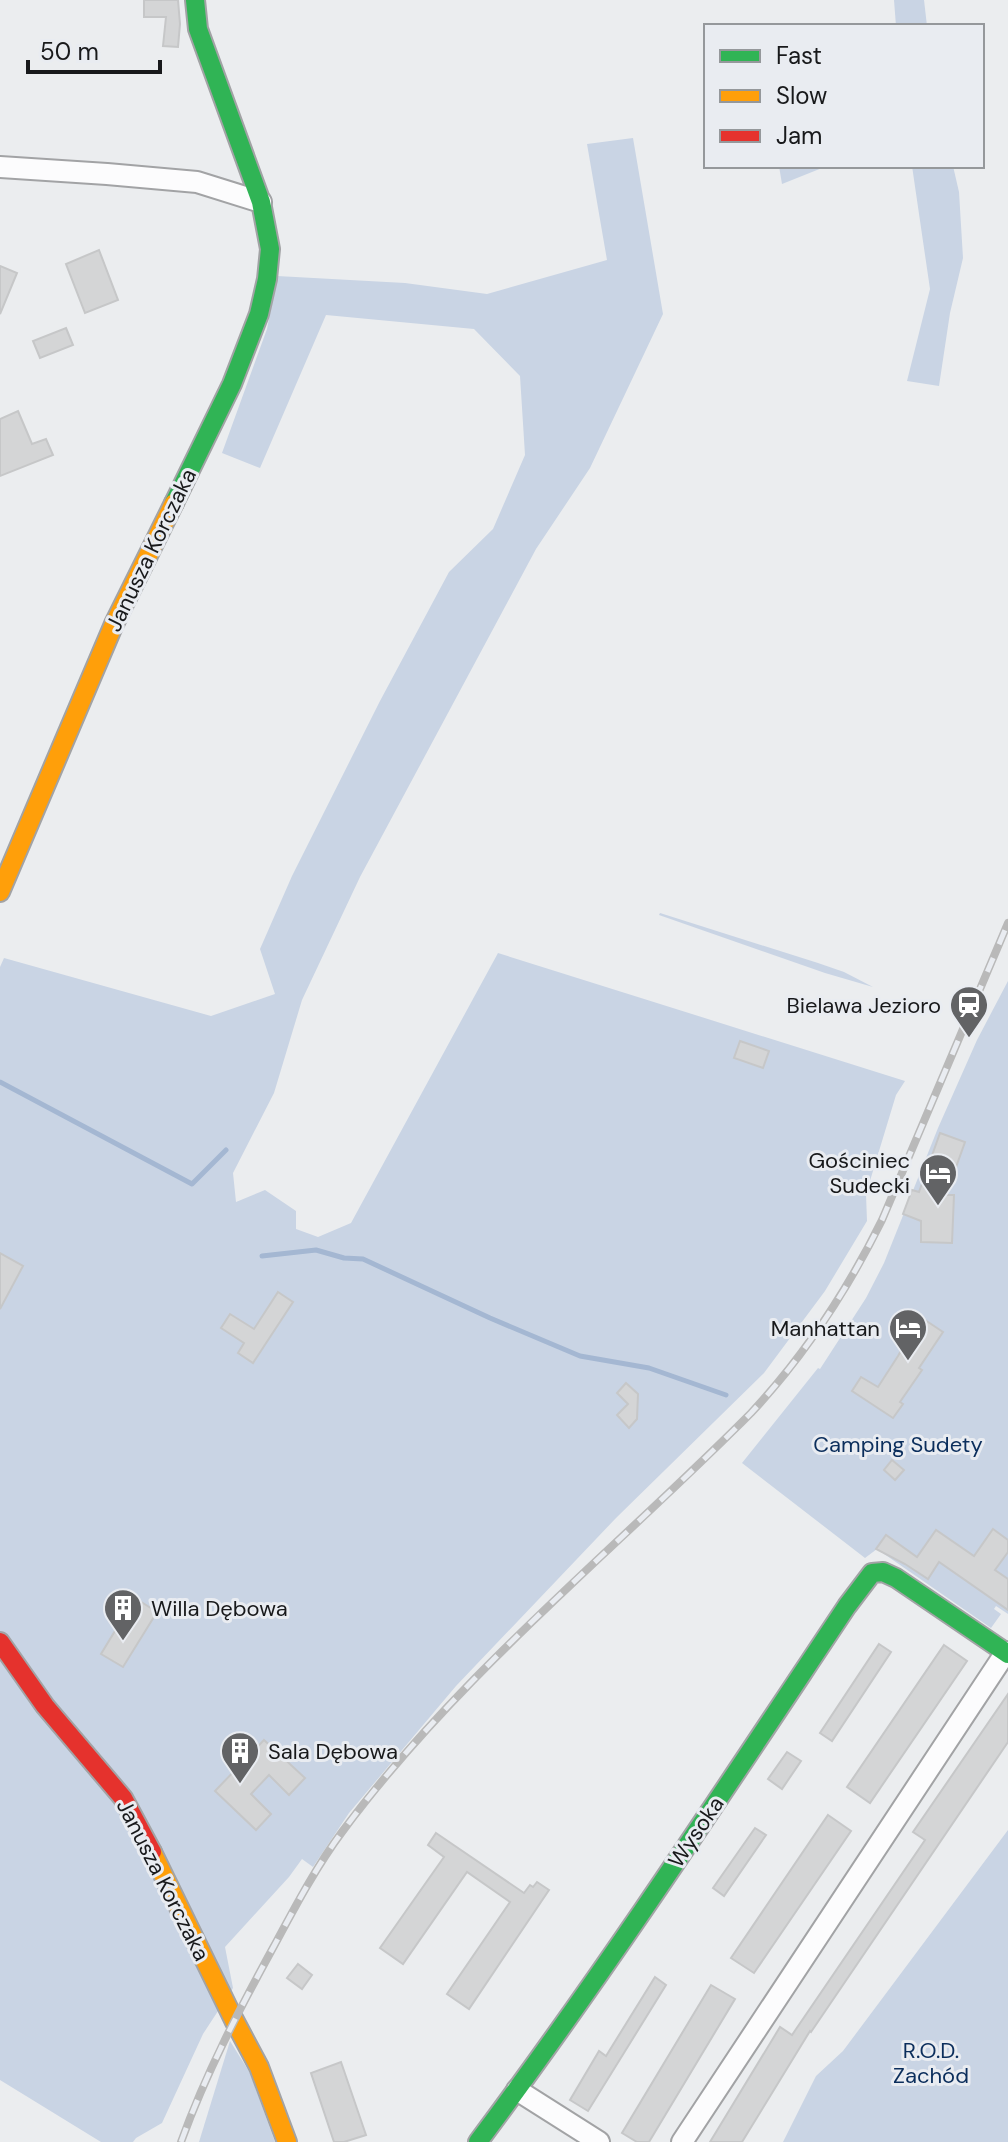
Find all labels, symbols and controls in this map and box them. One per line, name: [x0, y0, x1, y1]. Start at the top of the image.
scale bar: [28, 24, 160, 74]
legend: [704, 24, 984, 168]
text: 50 m: [40, 36, 99, 67]
text: Fast: [776, 40, 822, 71]
text: Slow: [776, 80, 827, 111]
text: Jam: [776, 120, 822, 151]
street label: Janusza Korczaka: [99, 464, 203, 636]
station icon: Bielawa Jezioro: [948, 984, 990, 1039]
place label: Bielawa Jezioro: [786, 991, 941, 1020]
place label: Gościniec Sudecki: [808, 1146, 910, 1200]
hotel icon: Gościniec Sudecki: [917, 1152, 959, 1207]
hotel icon: Manhattan: [887, 1307, 929, 1362]
place label: Manhattan: [771, 1314, 880, 1343]
park label: Camping Sudety: [813, 1430, 983, 1459]
building icon: Willa Dębowa: [102, 1587, 144, 1642]
place label: Willa Dębowa: [151, 1594, 288, 1623]
building icon: Sala Dębowa: [219, 1730, 261, 1785]
place label: Sala Dębowa: [268, 1737, 398, 1766]
street label: Wysoka: [662, 1791, 730, 1873]
street label: Janusza Korczaka: [110, 1794, 216, 1966]
park label: R.O.D. Zachód: [893, 2036, 969, 2090]

